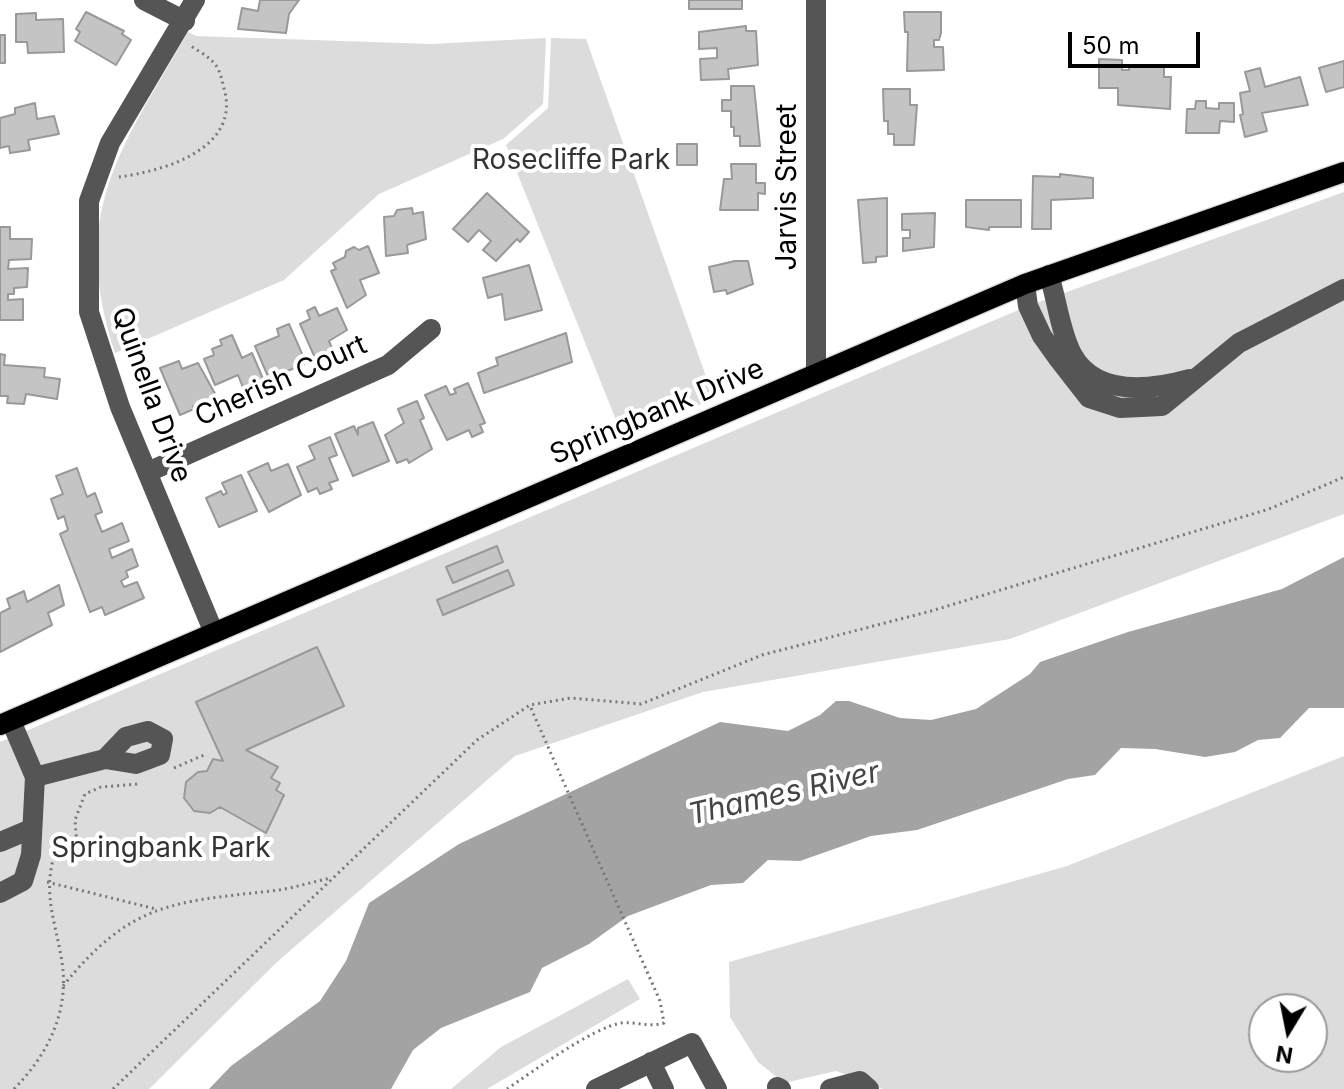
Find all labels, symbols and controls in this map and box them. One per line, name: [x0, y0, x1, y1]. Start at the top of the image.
scale bar: [1072, 16, 1204, 66]
text: 50 m: [1082, 31, 1140, 60]
street label: Jarvis Street: [771, 104, 805, 270]
park label: Rosecliffe Park: [472, 144, 670, 178]
street label: Quinella Drive: [104, 303, 198, 487]
street label: Cherish Court: [190, 328, 372, 434]
street label: Springbank Drive: [545, 352, 769, 472]
water label: Thames River: [685, 755, 883, 833]
park label: Springbank Park: [51, 832, 271, 866]
north arrow: [1248, 993, 1328, 1073]
text: N: [1274, 1040, 1295, 1069]

